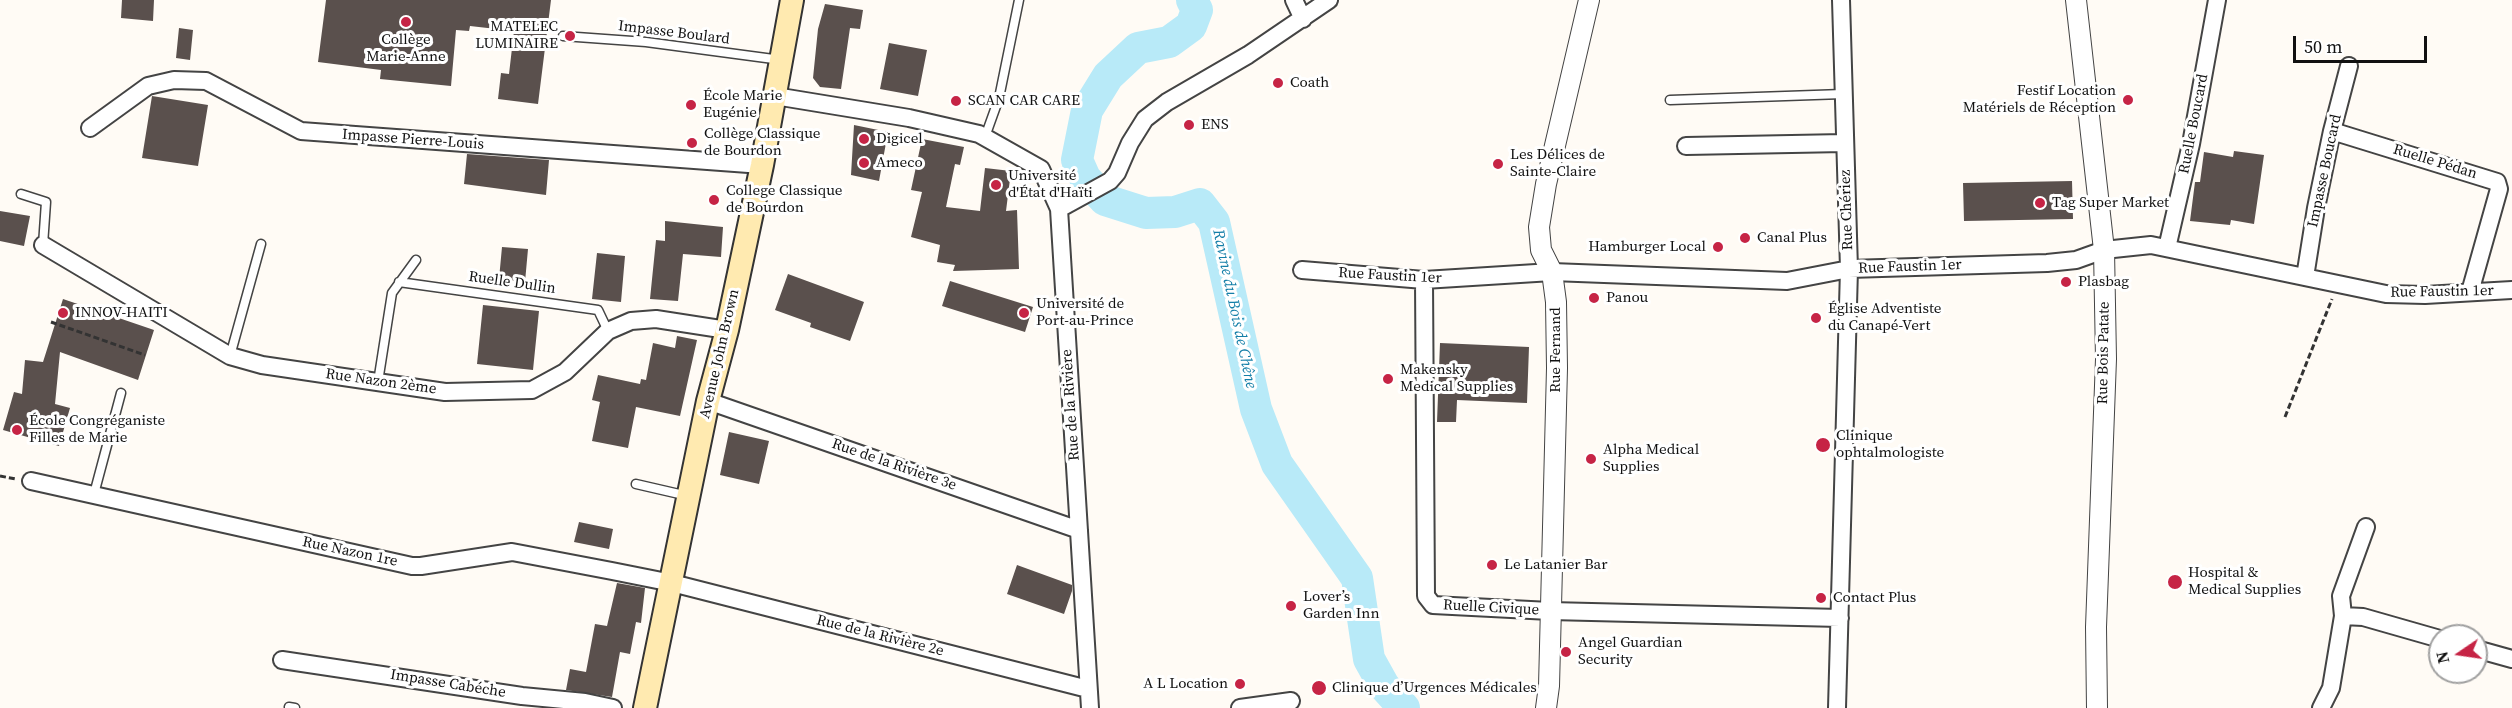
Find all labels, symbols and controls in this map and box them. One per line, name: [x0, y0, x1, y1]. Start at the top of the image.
marker: Collège Marie-Anne: [399, 15, 413, 29]
street label: Impasse Boulard: [617, 17, 731, 49]
place label: MATELEC LUMINAIRE: [475, 18, 558, 53]
scale bar: [2296, 24, 2430, 62]
marker: MATELEC LUMINAIRE: [563, 29, 577, 43]
place label: Collège Marie-Anne: [366, 31, 446, 66]
text: 50 m: [2304, 34, 2342, 59]
street label: Ruelle Boucard: [2175, 72, 2213, 176]
place label: Coath: [1290, 74, 1329, 92]
marker: Coath: [1271, 76, 1285, 90]
place label: Festif Location Matériels de Réception: [1963, 82, 2116, 117]
place label: École Marie Eugénie: [703, 87, 782, 122]
place label: SCAN CAR CARE: [968, 92, 1080, 110]
marker: Festif Location Matériels de Réception: [2121, 93, 2135, 107]
marker: SCAN CAR CARE: [949, 94, 963, 108]
marker: École Marie Eugénie: [684, 98, 698, 112]
street label: Impasse Boucard: [2304, 113, 2346, 229]
place label: ENS: [1201, 116, 1229, 134]
marker: ENS: [1182, 118, 1196, 132]
place label: Collège Classique de Bourdon: [704, 125, 820, 160]
street label: Impasse Pierre-Louis: [341, 126, 485, 154]
place label: Digicel: [876, 130, 923, 148]
marker: Digicel: [857, 132, 871, 146]
marker: Collège Classique de Bourdon: [685, 136, 699, 150]
street label: Ruelle Pédan: [2391, 141, 2479, 183]
place label: Les Délices de Sainte-Claire: [1510, 146, 1605, 181]
place label: Ameco: [876, 154, 923, 172]
marker: Ameco: [857, 156, 871, 170]
marker: Les Délices de Sainte-Claire: [1491, 157, 1505, 171]
place label: Université d'État d'Haïti: [1008, 167, 1093, 202]
street label: Rue Chériez: [1837, 169, 1857, 251]
marker: Université d'État d'Haïti: [989, 178, 1003, 192]
place label: College Classique de Bourdon: [726, 182, 842, 217]
marker: College Classique de Bourdon: [707, 193, 721, 207]
place label: Tag Super Market: [2052, 194, 2169, 212]
marker: Tag Super Market: [2033, 196, 2047, 210]
water label: Ravine du Bois de Chêne: [1208, 228, 1260, 390]
place label: Canal Plus: [1757, 229, 1827, 247]
marker: Canal Plus: [1738, 231, 1752, 245]
place label: Hamburger Local: [1588, 238, 1706, 256]
marker: Hamburger Local: [1711, 240, 1725, 254]
street label: Rue Faustin 1er: [1858, 256, 1962, 278]
street label: Rue Faustin 1er: [1338, 264, 1442, 288]
street label: Ruelle Dullin: [467, 268, 557, 298]
place label: Plasbag: [2078, 273, 2129, 291]
marker: Plasbag: [2059, 275, 2073, 289]
street label: Rue Faustin 1er: [2390, 282, 2494, 302]
street label: Avenue John Brown: [696, 288, 744, 420]
place label: Panou: [1606, 289, 1648, 307]
marker: Panou: [1587, 291, 1601, 305]
place label: Université de Port-au-Prince: [1036, 295, 1134, 330]
place label: Église Adventiste du Canapé-Vert: [1828, 300, 1941, 335]
street label: Rue Bois Patate: [2094, 301, 2114, 405]
place label: INNOV-HAITI: [75, 304, 168, 322]
marker: INNOV-HAITI: [56, 306, 70, 320]
marker: Université de Port-au-Prince: [1017, 306, 1031, 320]
street label: Rue Fernand: [1547, 307, 1565, 393]
marker: Église Adventiste du Canapé-Vert: [1809, 311, 1823, 325]
street label: Rue de la Rivière: [1058, 349, 1084, 461]
place label: Makensky Medical Supplies: [1400, 361, 1513, 396]
street label: Rue Nazon 2ème: [324, 365, 438, 399]
marker: Makensky Medical Supplies: [1381, 372, 1395, 386]
place label: École Congréganiste Filles de Marie: [29, 412, 165, 447]
marker: École Congréganiste Filles de Marie: [10, 423, 24, 437]
place label: Clinique ophtalmologiste: [1836, 427, 1944, 462]
street label: Rue de la Rivière 3e: [829, 435, 959, 495]
marker: Clinique ophtalmologiste: [1814, 436, 1832, 454]
place label: Alpha Medical Supplies: [1603, 441, 1699, 476]
marker: Alpha Medical Supplies: [1584, 452, 1598, 466]
street label: Rue Nazon 1re: [301, 533, 399, 571]
place label: Le Latanier Bar: [1504, 556, 1607, 574]
marker: Le Latanier Bar: [1485, 558, 1499, 572]
place label: Hospital & Medical Supplies: [2188, 564, 2301, 599]
marker: Hospital & Medical Supplies: [2166, 573, 2184, 591]
place label: Lover’s Garden Inn: [1303, 588, 1379, 623]
place label: Contact Plus: [1833, 589, 1916, 607]
marker: Contact Plus: [1814, 591, 1828, 605]
street label: Ruelle Civique: [1443, 596, 1539, 620]
marker: Lover’s Garden Inn: [1284, 599, 1298, 613]
street label: Rue de la Rivière 2e: [814, 611, 946, 661]
north arrow: [2428, 624, 2488, 684]
place label: Angel Guardian Security: [1578, 634, 1682, 669]
marker: Angel Guardian Security: [1559, 645, 1573, 659]
text: N: [2430, 649, 2454, 666]
street label: Impasse Cabéche: [389, 666, 507, 702]
place label: A L Location: [1143, 675, 1228, 693]
marker: A L Location: [1233, 677, 1247, 691]
marker: Clinique d’Urgences Médicales: [1310, 679, 1328, 697]
place label: Clinique d’Urgences Médicales: [1332, 679, 1537, 697]

